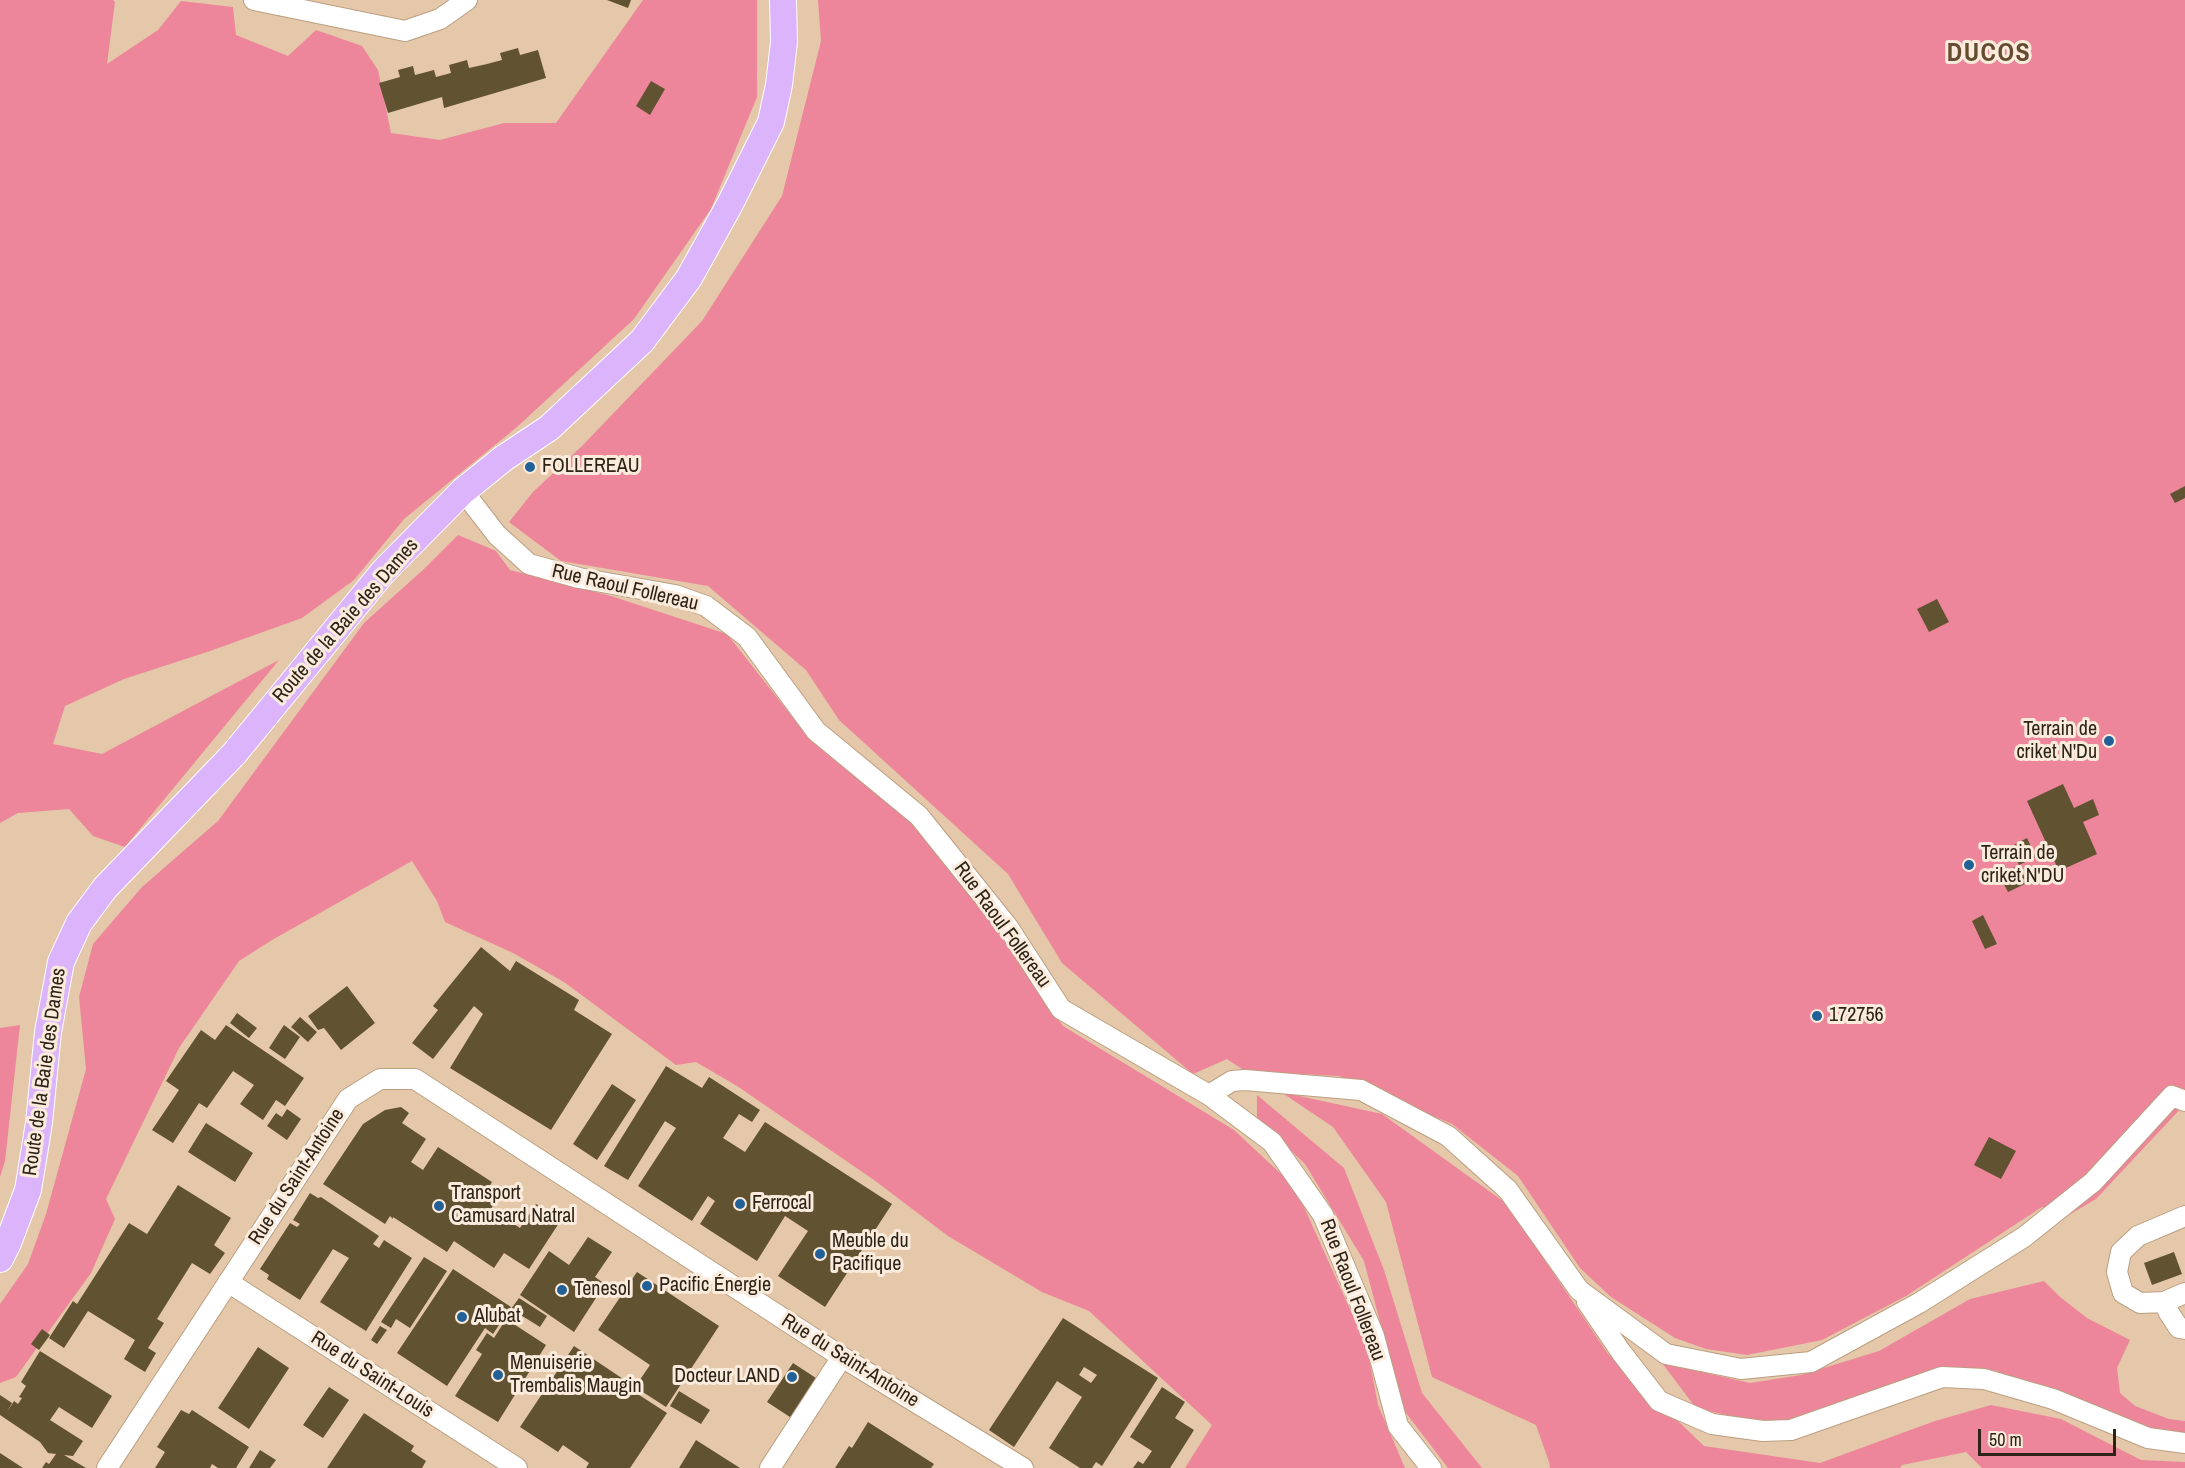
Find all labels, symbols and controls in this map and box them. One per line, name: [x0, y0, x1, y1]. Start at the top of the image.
district label: DUCOS: [1947, 38, 2031, 70]
place label: FOLLEREAU: [542, 455, 640, 479]
marker: FOLLEREAU: [523, 460, 537, 474]
street label: Route de la Baie des Dames: [268, 534, 424, 708]
street label: Rue Raoul Follereau: [549, 559, 701, 617]
place label: Terrain de criket N'Du: [2016, 718, 2097, 765]
marker: Terrain de criket N'Du: [2102, 734, 2116, 748]
place label: Terrain de criket N'DU: [1981, 842, 2064, 889]
street label: Rue Raoul Follereau: [948, 857, 1056, 993]
marker: Terrain de criket N'DU: [1962, 858, 1976, 872]
street label: Route de la Baie des Dames: [19, 967, 71, 1177]
place label: 172756: [1829, 1004, 1884, 1028]
marker: 172756: [1810, 1009, 1824, 1023]
street label: Rue du Saint-Antoine: [244, 1104, 350, 1250]
place label: Transport Camusard Natral: [451, 1182, 575, 1229]
place label: Ferrocal: [752, 1192, 811, 1216]
marker: Ferrocal: [733, 1197, 747, 1211]
marker: Transport Camusard Natral: [432, 1199, 446, 1213]
street label: Rue Raoul Follereau: [1314, 1216, 1390, 1364]
place label: Meuble du Pacifique: [832, 1230, 909, 1277]
marker: Meuble du Pacifique: [813, 1247, 827, 1261]
place label: Pacific Énergie: [659, 1274, 771, 1298]
place label: Tenesol: [574, 1278, 631, 1302]
marker: Pacific Énergie: [640, 1279, 654, 1293]
marker: Tenesol: [555, 1283, 569, 1297]
place label: Alubat: [474, 1305, 520, 1329]
street label: Rue du Saint-Antoine: [777, 1309, 923, 1413]
marker: Alubat: [455, 1310, 469, 1324]
street label: Rue du Saint-Louis: [306, 1326, 438, 1424]
place label: Menuiserie Trembalis Maugin: [510, 1352, 642, 1399]
place label: Docteur LAND: [674, 1365, 780, 1389]
marker: Menuiserie Trembalis Maugin: [491, 1368, 505, 1382]
marker: Docteur LAND: [785, 1370, 799, 1384]
scale bar: [1981, 1417, 2119, 1455]
text: 50 m: [1989, 1427, 2022, 1452]

